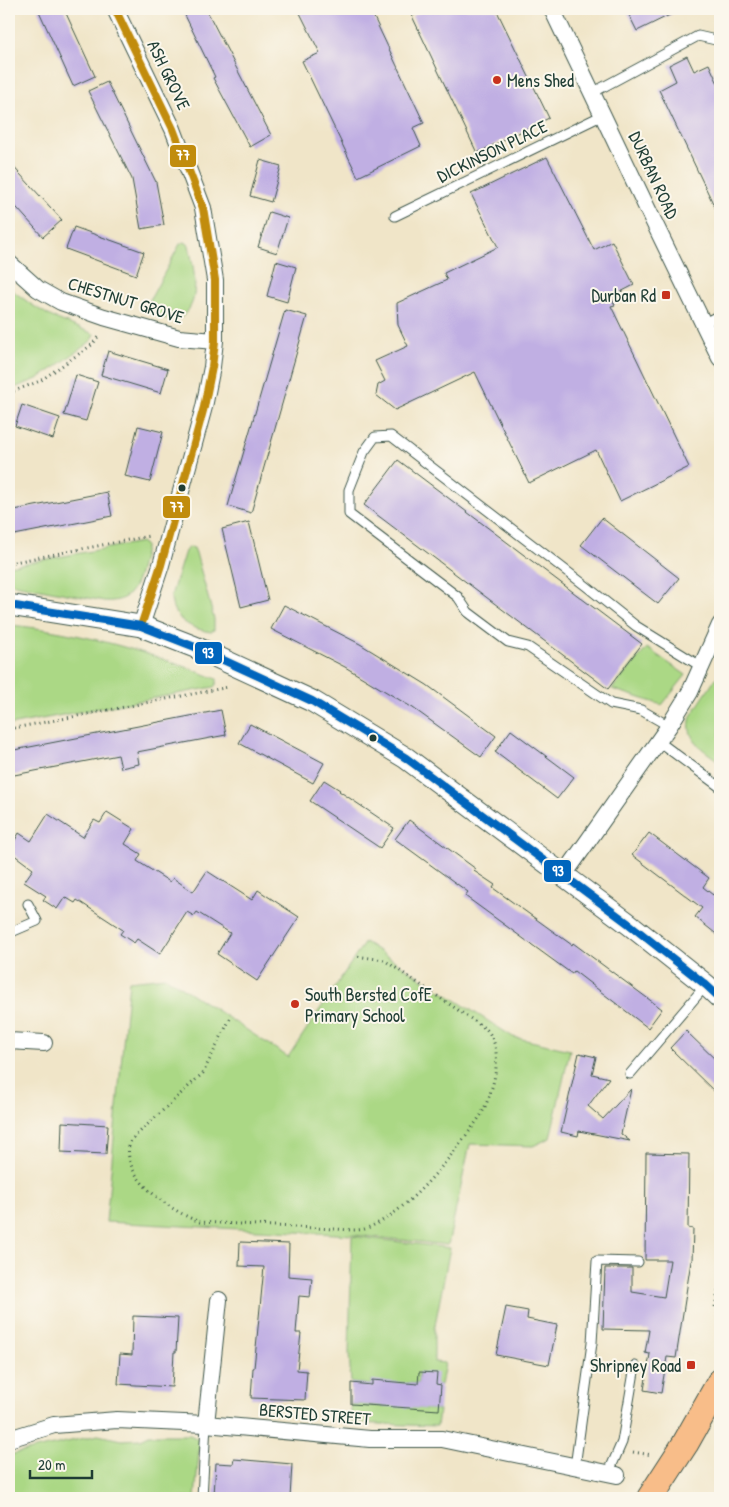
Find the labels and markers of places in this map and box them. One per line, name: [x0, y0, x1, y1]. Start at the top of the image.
place label: Mens Shed: [507, 68, 574, 93]
marker: Mens Shed: [491, 74, 503, 86]
place label: Durban Rd: [591, 283, 656, 308]
marker: Durban Rd: [660, 289, 672, 301]
unlabelled marker: [177, 483, 187, 493]
unlabelled marker: [368, 733, 378, 743]
place label: South Bersted CofE Primary School: [305, 982, 432, 1028]
marker: South Bersted CofE Primary School: [289, 998, 301, 1010]
place label: Shripney Road: [590, 1353, 681, 1378]
marker: Shripney Road: [685, 1359, 697, 1371]

